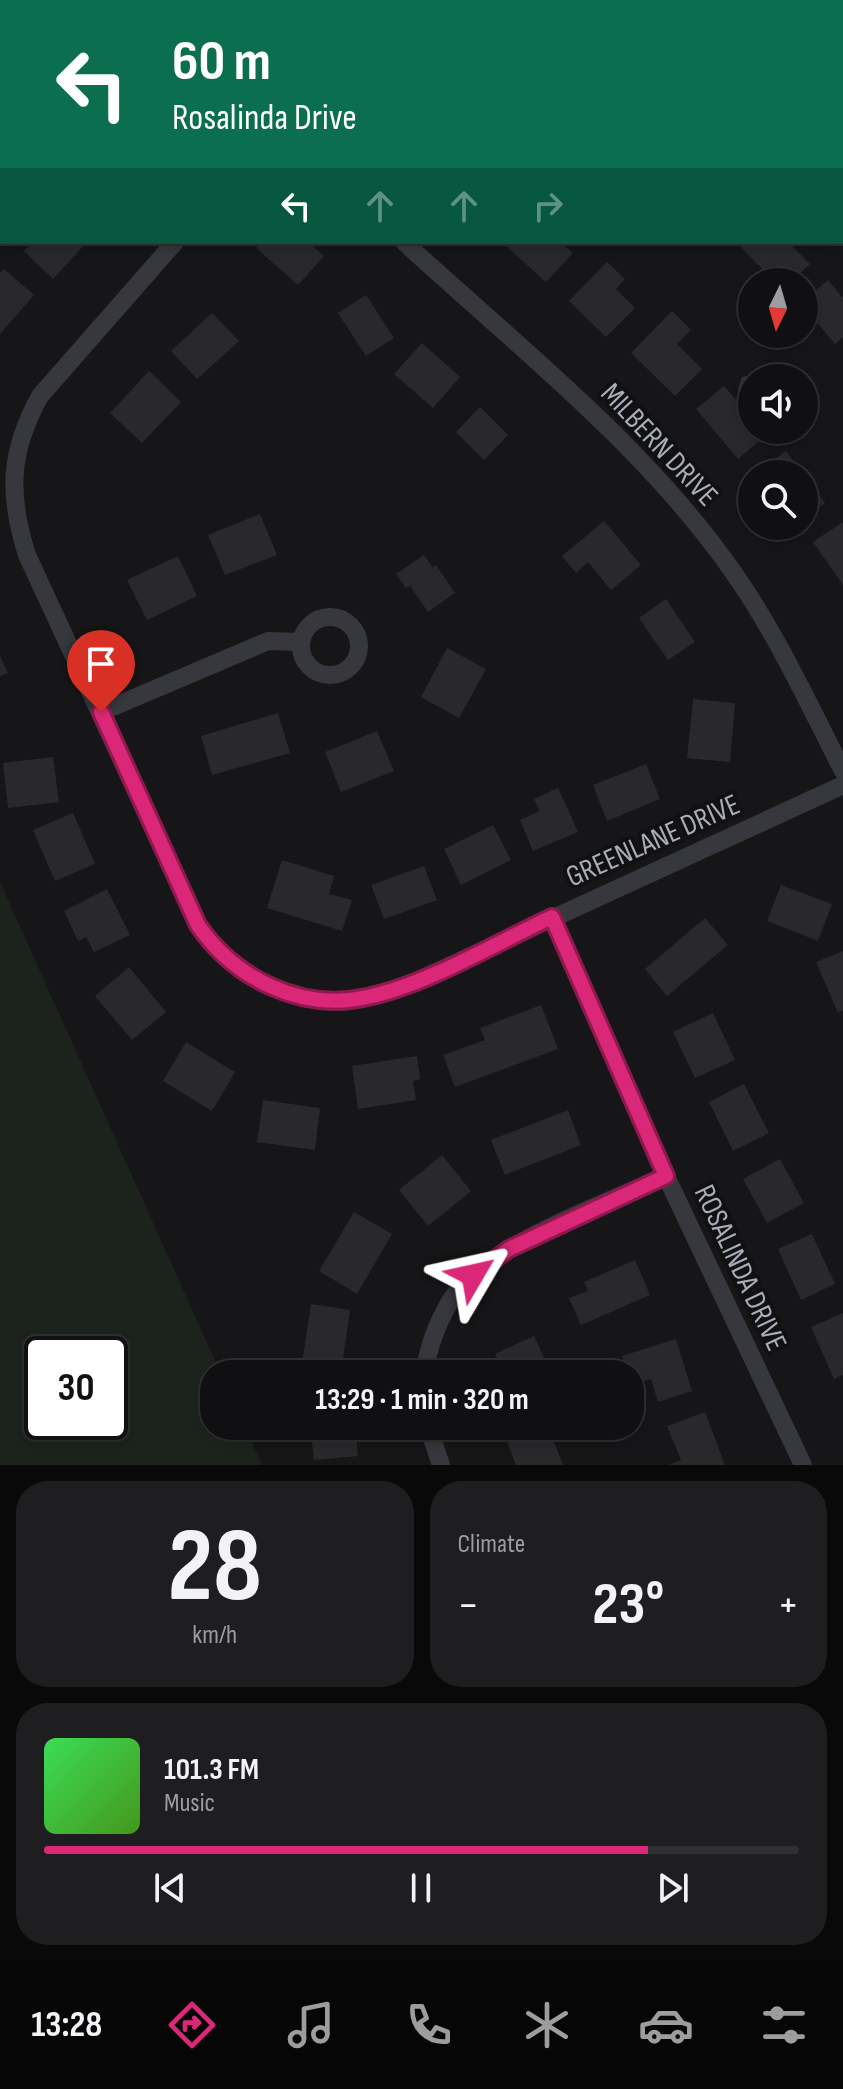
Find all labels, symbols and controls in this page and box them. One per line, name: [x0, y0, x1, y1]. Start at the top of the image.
text: 60 m: [172, 29, 271, 96]
icon: left: [40, 32, 144, 136]
text: Rosalinda Drive: [172, 97, 357, 140]
icon: left: [274, 184, 318, 228]
icon: ahead: [358, 184, 402, 228]
icon: ahead: [442, 184, 486, 228]
icon: right: [526, 184, 570, 228]
north arrow: [738, 268, 818, 348]
map controls: [738, 268, 818, 540]
button: sound: [738, 364, 818, 444]
street label: MILBERN DRIVE: [593, 376, 725, 514]
button: search: [738, 460, 818, 540]
pin: [67, 630, 135, 712]
icon: arrive: [79, 642, 123, 686]
street label: GREENLANE DRIVE: [561, 787, 745, 895]
street label: ROSALINDA DRIVE: [686, 1179, 794, 1357]
position arrow: [431, 1233, 515, 1317]
speed limit sign: 30: [24, 1336, 128, 1440]
text: 13:29 · 1 min · 320 m: [315, 1382, 529, 1418]
text: 28: [167, 1505, 262, 1630]
text: Climate: [458, 1529, 525, 1560]
text: 23°: [592, 1569, 664, 1641]
text: −: [458, 1579, 479, 1632]
text: +: [777, 1579, 799, 1632]
text: km/h: [192, 1620, 237, 1651]
text: 101.3 FM: [164, 1752, 259, 1788]
text: Music: [164, 1788, 215, 1819]
icon: previous: [148, 1866, 192, 1910]
icon: pause: [399, 1866, 443, 1910]
icon: next: [651, 1866, 695, 1910]
icon: directions: [164, 1997, 220, 2053]
icon: music: [283, 1997, 339, 2053]
icon: phone: [401, 1997, 457, 2053]
icon: climate: [519, 1997, 575, 2053]
icon: car: [638, 1997, 694, 2053]
icon: filters: [756, 1997, 812, 2053]
text: 13:28: [31, 2004, 102, 2047]

